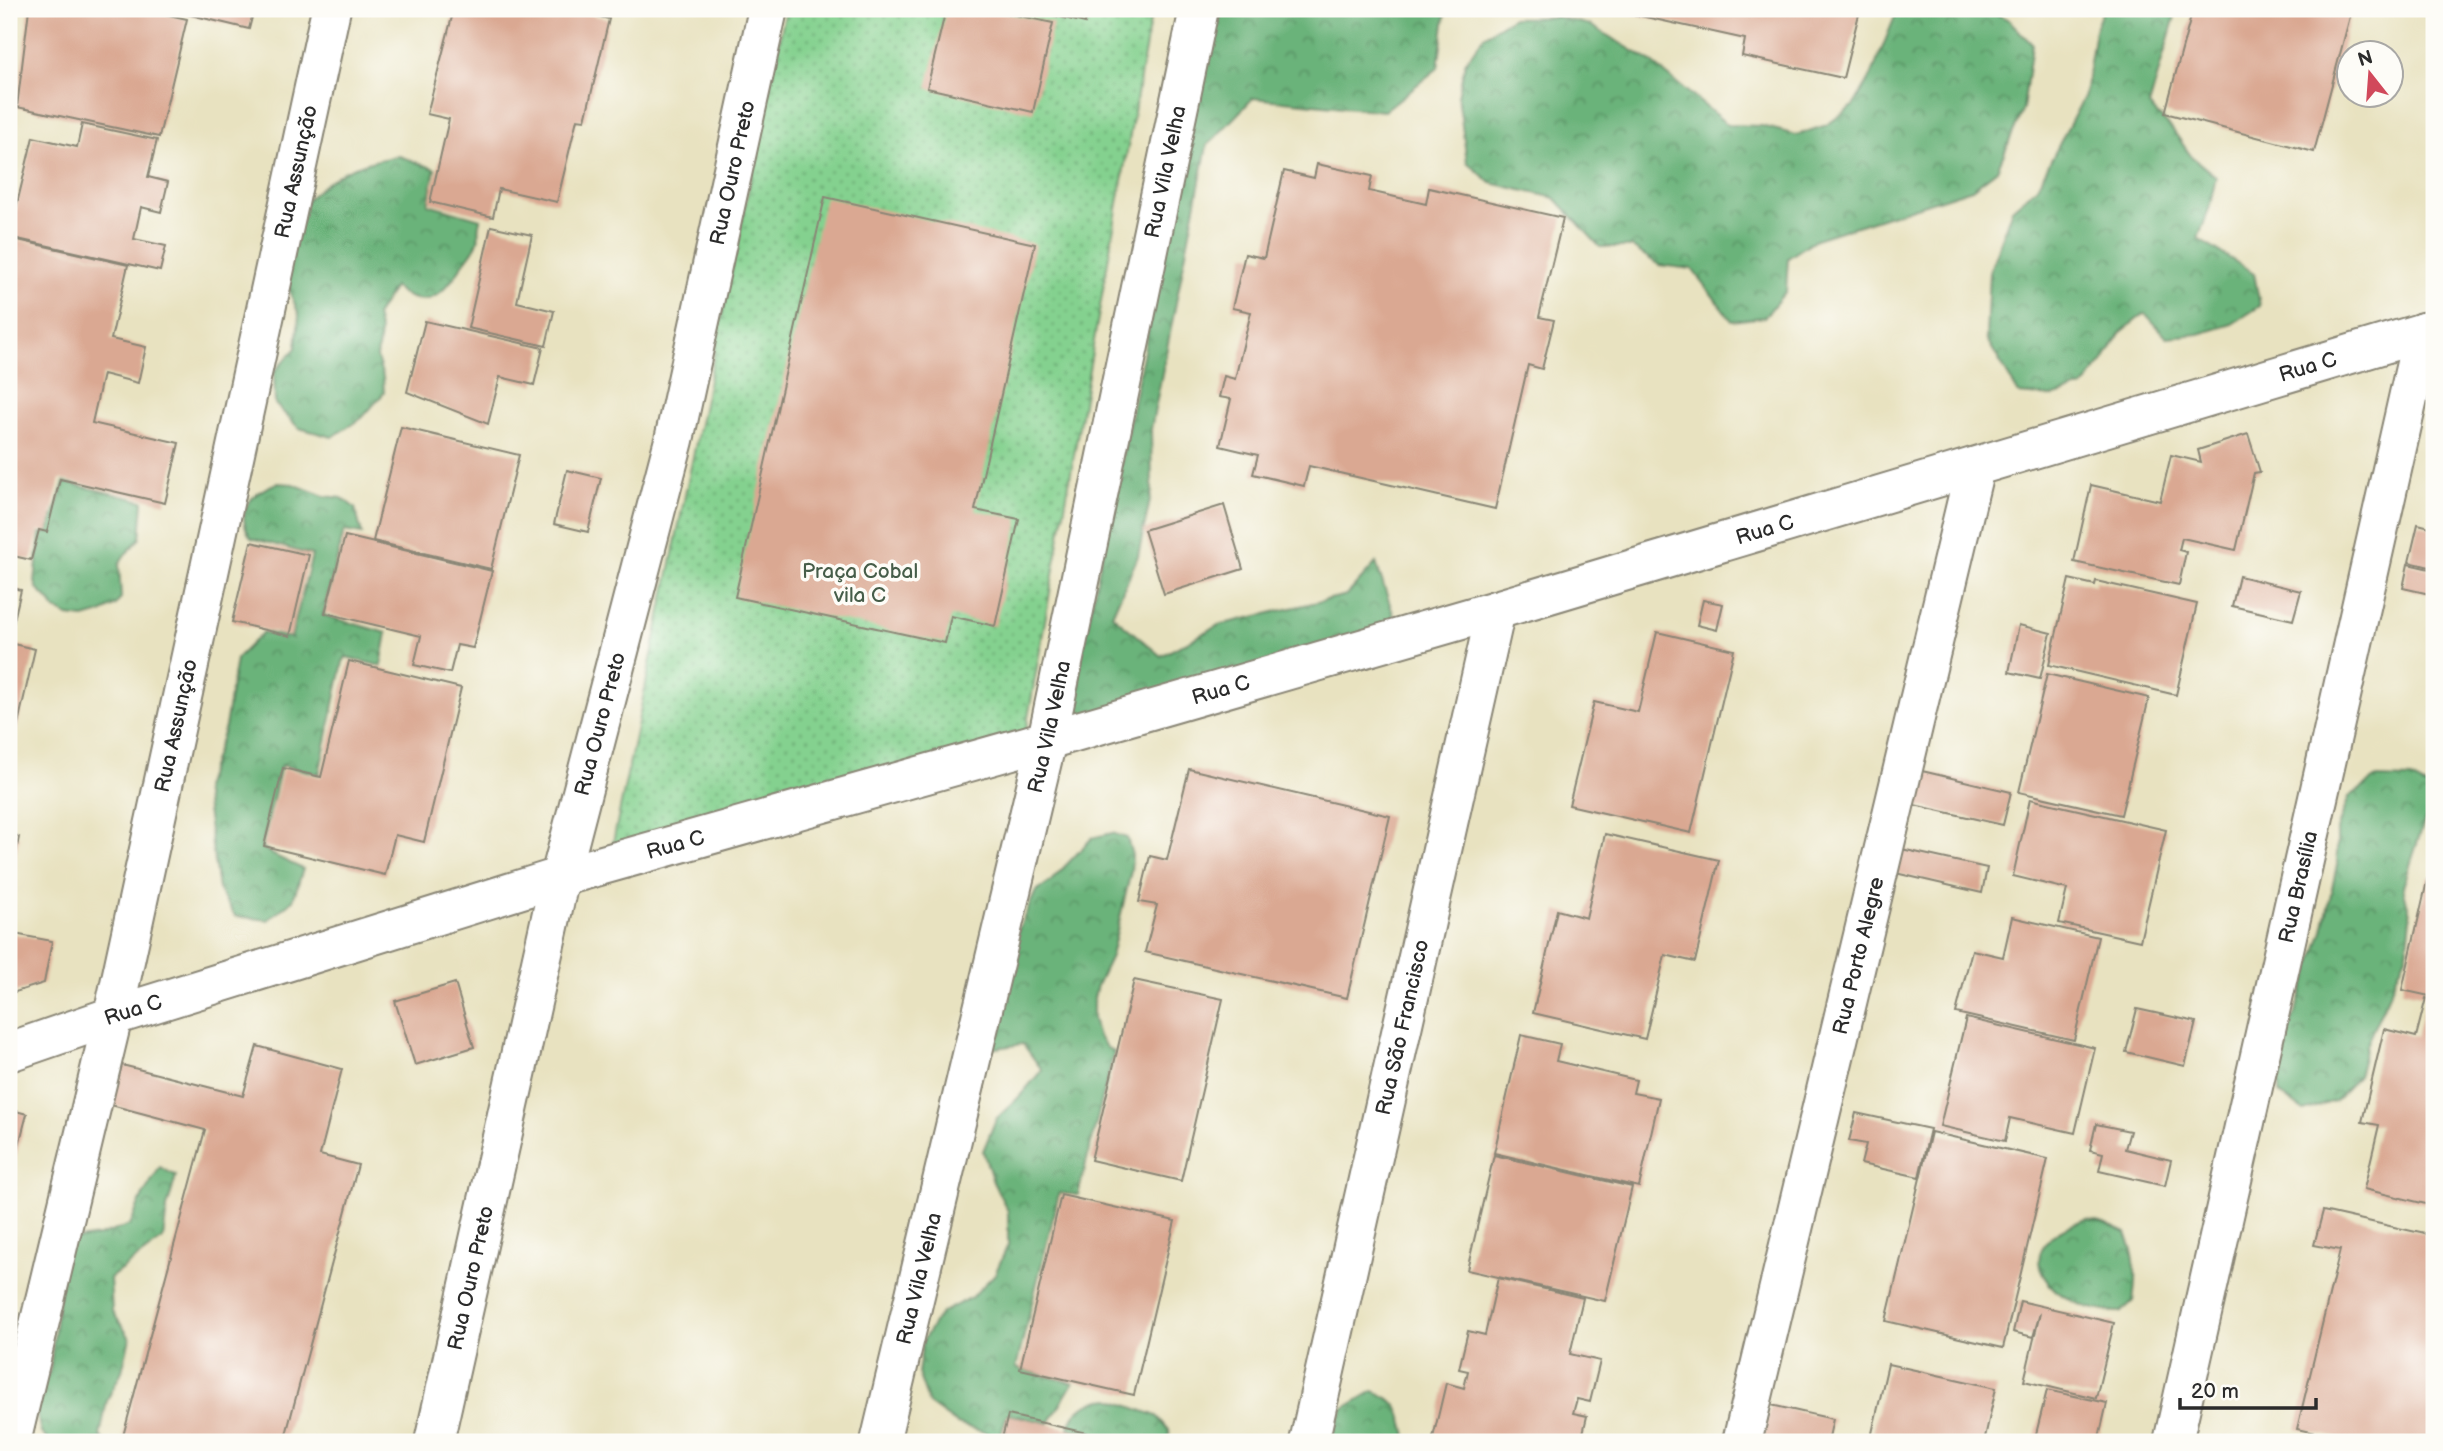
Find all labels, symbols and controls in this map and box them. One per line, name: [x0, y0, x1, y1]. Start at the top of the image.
north arrow: [2334, 38, 2404, 108]
text: N: [2355, 46, 2376, 72]
street label: Rua Ouro Preto: [705, 98, 761, 248]
street label: Rua Assunção: [270, 103, 323, 241]
street label: Rua Vila Velha: [1140, 103, 1192, 240]
street label: Rua C: [2276, 347, 2340, 388]
street label: Rua C: [1733, 510, 1797, 550]
park label: Praça Cobal vila C: [802, 559, 918, 608]
street label: Rua Ouro Preto: [570, 650, 631, 799]
street label: Rua Assunção: [150, 657, 203, 795]
street label: Rua Vila Velha: [1023, 658, 1076, 796]
street label: Rua C: [1189, 670, 1253, 710]
street label: Rua C: [644, 825, 707, 865]
street label: Rua Brasília: [2274, 828, 2323, 946]
street label: Rua Porto Alegre: [1828, 874, 1890, 1037]
street label: Rua São Francisco: [1371, 937, 1435, 1118]
street label: Rua C: [101, 990, 165, 1031]
street label: Rua Ouro Preto: [443, 1203, 499, 1353]
street label: Rua Vila Velha: [892, 1210, 947, 1347]
scale bar: [2180, 1367, 2317, 1411]
text: 20 m: [2191, 1379, 2239, 1404]

